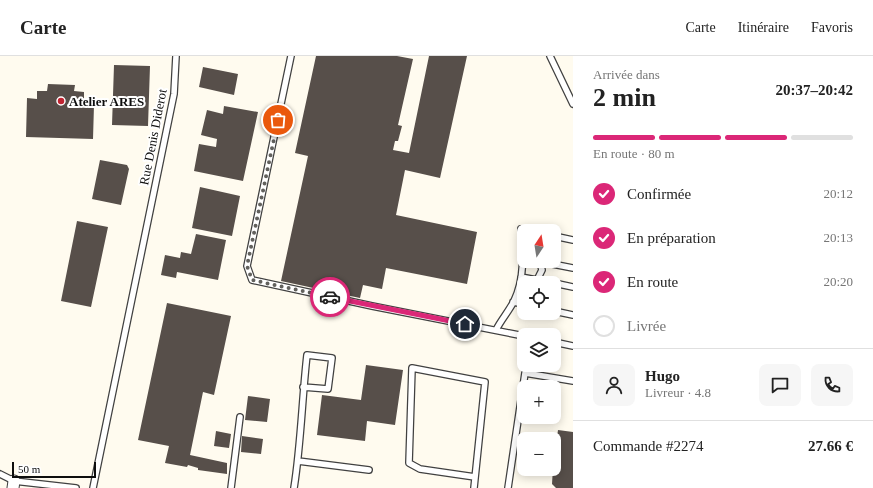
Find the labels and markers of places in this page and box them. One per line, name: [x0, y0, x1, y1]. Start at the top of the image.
place label: Atelier ARES: [69, 94, 144, 109]
marker: Atelier ARES: [56, 96, 66, 106]
pin: [261, 103, 295, 137]
pin: [448, 307, 482, 341]

